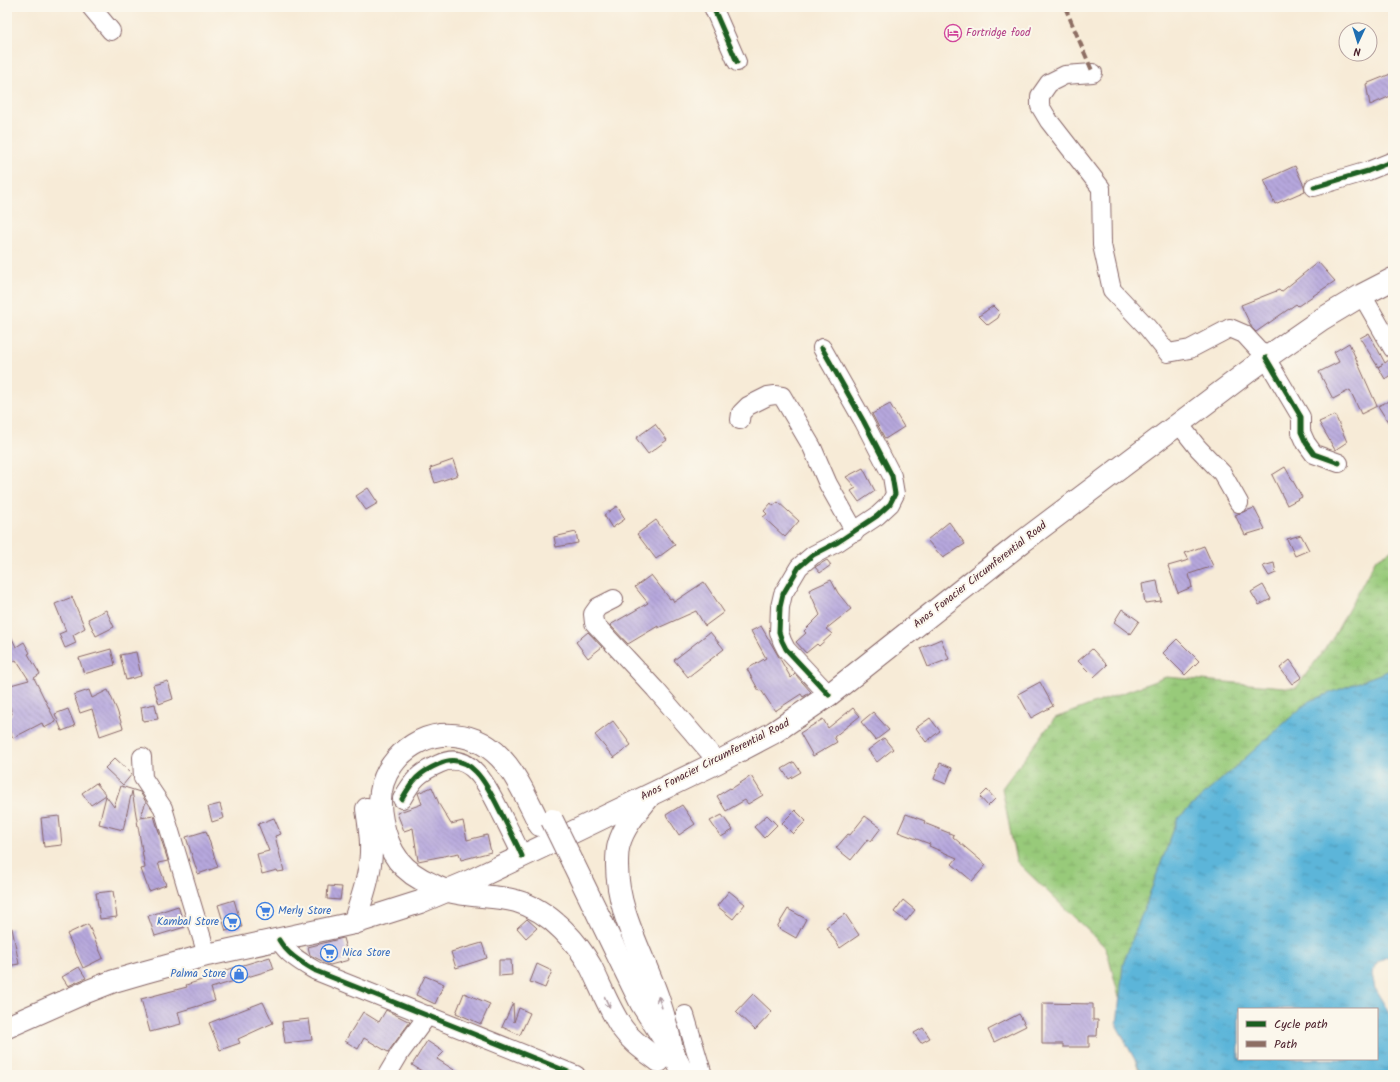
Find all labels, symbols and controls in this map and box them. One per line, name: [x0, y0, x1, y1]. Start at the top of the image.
north arrow: [1338, 22, 1378, 62]
hotel icon: Fortridge food: [943, 23, 963, 43]
place label: Fortridge food: [966, 24, 1031, 42]
text: N: [1353, 42, 1361, 60]
street label: Anos Fonacier Circumferential Road: [909, 517, 1051, 633]
street label: Anos Fonacier Circumferential Road: [637, 714, 793, 806]
supermarket icon: Merly Store: [255, 901, 275, 921]
place label: Merly Store: [278, 902, 331, 920]
supermarket icon: Kambal Store: [222, 912, 242, 932]
place label: Kambal Store: [157, 913, 219, 931]
supermarket icon: Nica Store: [319, 943, 339, 963]
place label: Nica Store: [342, 944, 390, 962]
shop icon: Palma Store: [229, 964, 249, 984]
place label: Palma Store: [170, 965, 226, 983]
one-way arrow: [604, 996, 611, 1008]
one-way arrow: [655, 997, 663, 1009]
legend: [1238, 1008, 1378, 1060]
text: Cycle path: [1274, 1015, 1328, 1034]
text: Path: [1274, 1035, 1297, 1054]

